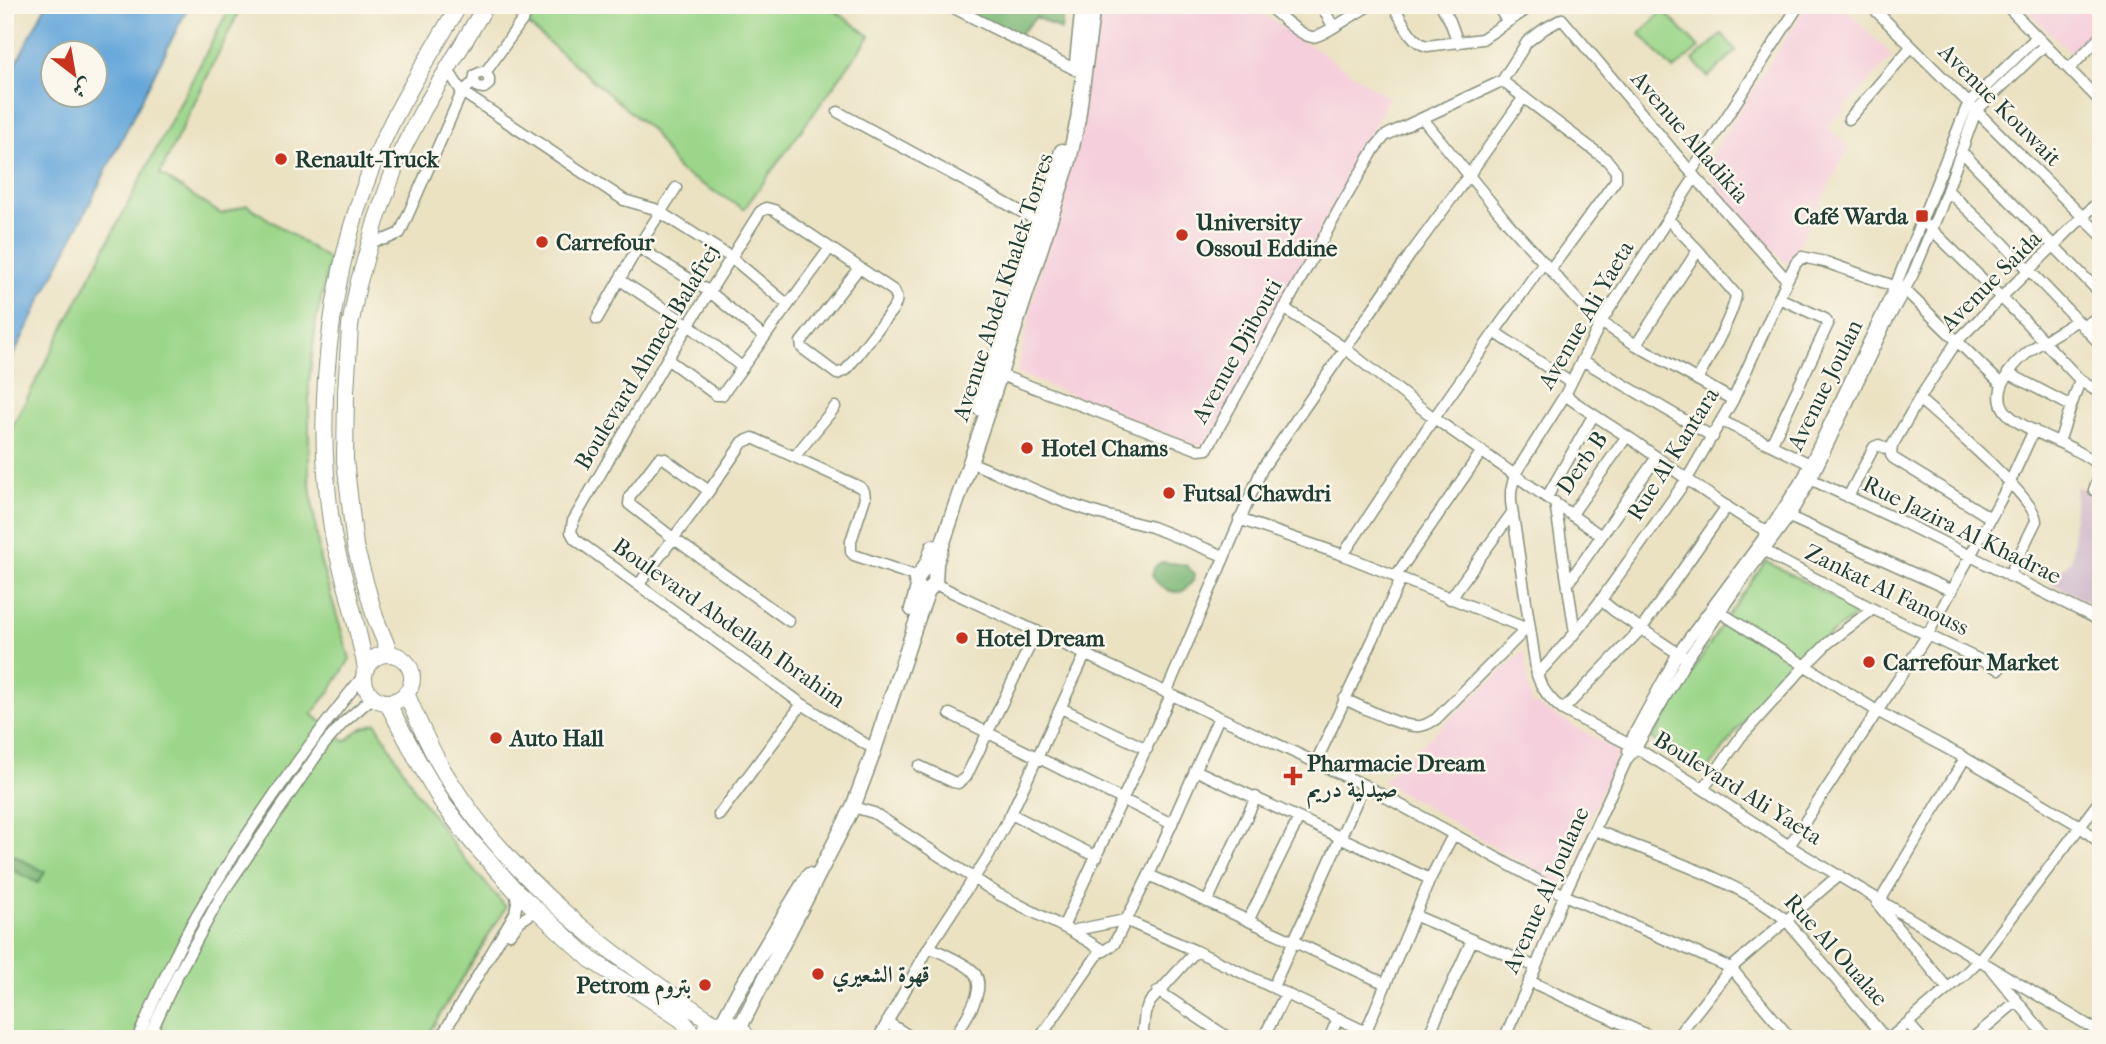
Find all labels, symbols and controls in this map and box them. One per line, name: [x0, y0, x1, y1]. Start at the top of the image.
street label: Avenue Kouwait: [1932, 37, 2067, 172]
north arrow: [38, 38, 108, 108]
street label: Avenue Alladikia: [1625, 65, 1755, 209]
text: ش: [68, 73, 96, 102]
place label: Renault-Truck: [295, 146, 440, 173]
street label: Avenue Abdel Khalek Torres: [947, 150, 1059, 425]
marker: Renault-Truck: [273, 151, 289, 167]
place label: Café Warda: [1794, 203, 1909, 230]
marker: Café Warda: [1914, 208, 1930, 224]
place label: University Ossoul Eddine: [1195, 209, 1338, 262]
street label: Avenue Saida: [1934, 225, 2047, 338]
marker: University Ossoul Eddine: [1174, 227, 1190, 243]
place label: Carrefour: [556, 229, 656, 256]
marker: Carrefour: [534, 234, 550, 250]
street label: Avenue Ali Yaeta: [1532, 236, 1640, 395]
street label: Boulevard Ahmed Balafrej: [569, 239, 725, 475]
street label: Avenue Djibouti: [1186, 274, 1288, 429]
street label: Avenue Joulan: [1781, 315, 1869, 456]
street label: Rue Al Kantara: [1621, 382, 1725, 526]
street label: Derb B: [1551, 426, 1613, 500]
place label: Hotel Chams: [1041, 435, 1168, 462]
marker: Hotel Chams: [1019, 440, 1035, 456]
street label: Rue Jazira Al Khadrae: [1858, 470, 2066, 590]
place label: Futsal Chawdri: [1182, 480, 1331, 507]
marker: Futsal Chawdri: [1161, 485, 1177, 501]
street label: Boulevard Abdellah Ibrahim: [608, 532, 850, 714]
street label: Zankat Al Fanouss: [1801, 539, 1973, 641]
place label: Hotel Dream: [976, 625, 1105, 652]
marker: Hotel Dream: [954, 630, 970, 646]
place label: Carrefour Market: [1883, 649, 2059, 676]
marker: Carrefour Market: [1861, 654, 1877, 670]
place label: Auto Hall: [508, 725, 605, 752]
street label: Boulevard Ali Yaeta: [1649, 725, 1827, 851]
marker: Auto Hall: [488, 730, 504, 746]
place label: Pharmacie Dream صيدلية دريم: [1307, 750, 1486, 809]
marker: Pharmacie Dream صيدلية دريم: [1285, 768, 1301, 784]
street label: Avenue Al Joulane: [1497, 802, 1595, 978]
street label: Rue Al Oualae: [1778, 888, 1894, 1012]
place label: قهوة الشعيري: [832, 961, 930, 993]
marker: قهوة الشعيري: [810, 966, 826, 982]
place label: Petrom بتروم: [576, 972, 691, 1006]
marker: Petrom بتروم: [697, 977, 713, 993]

